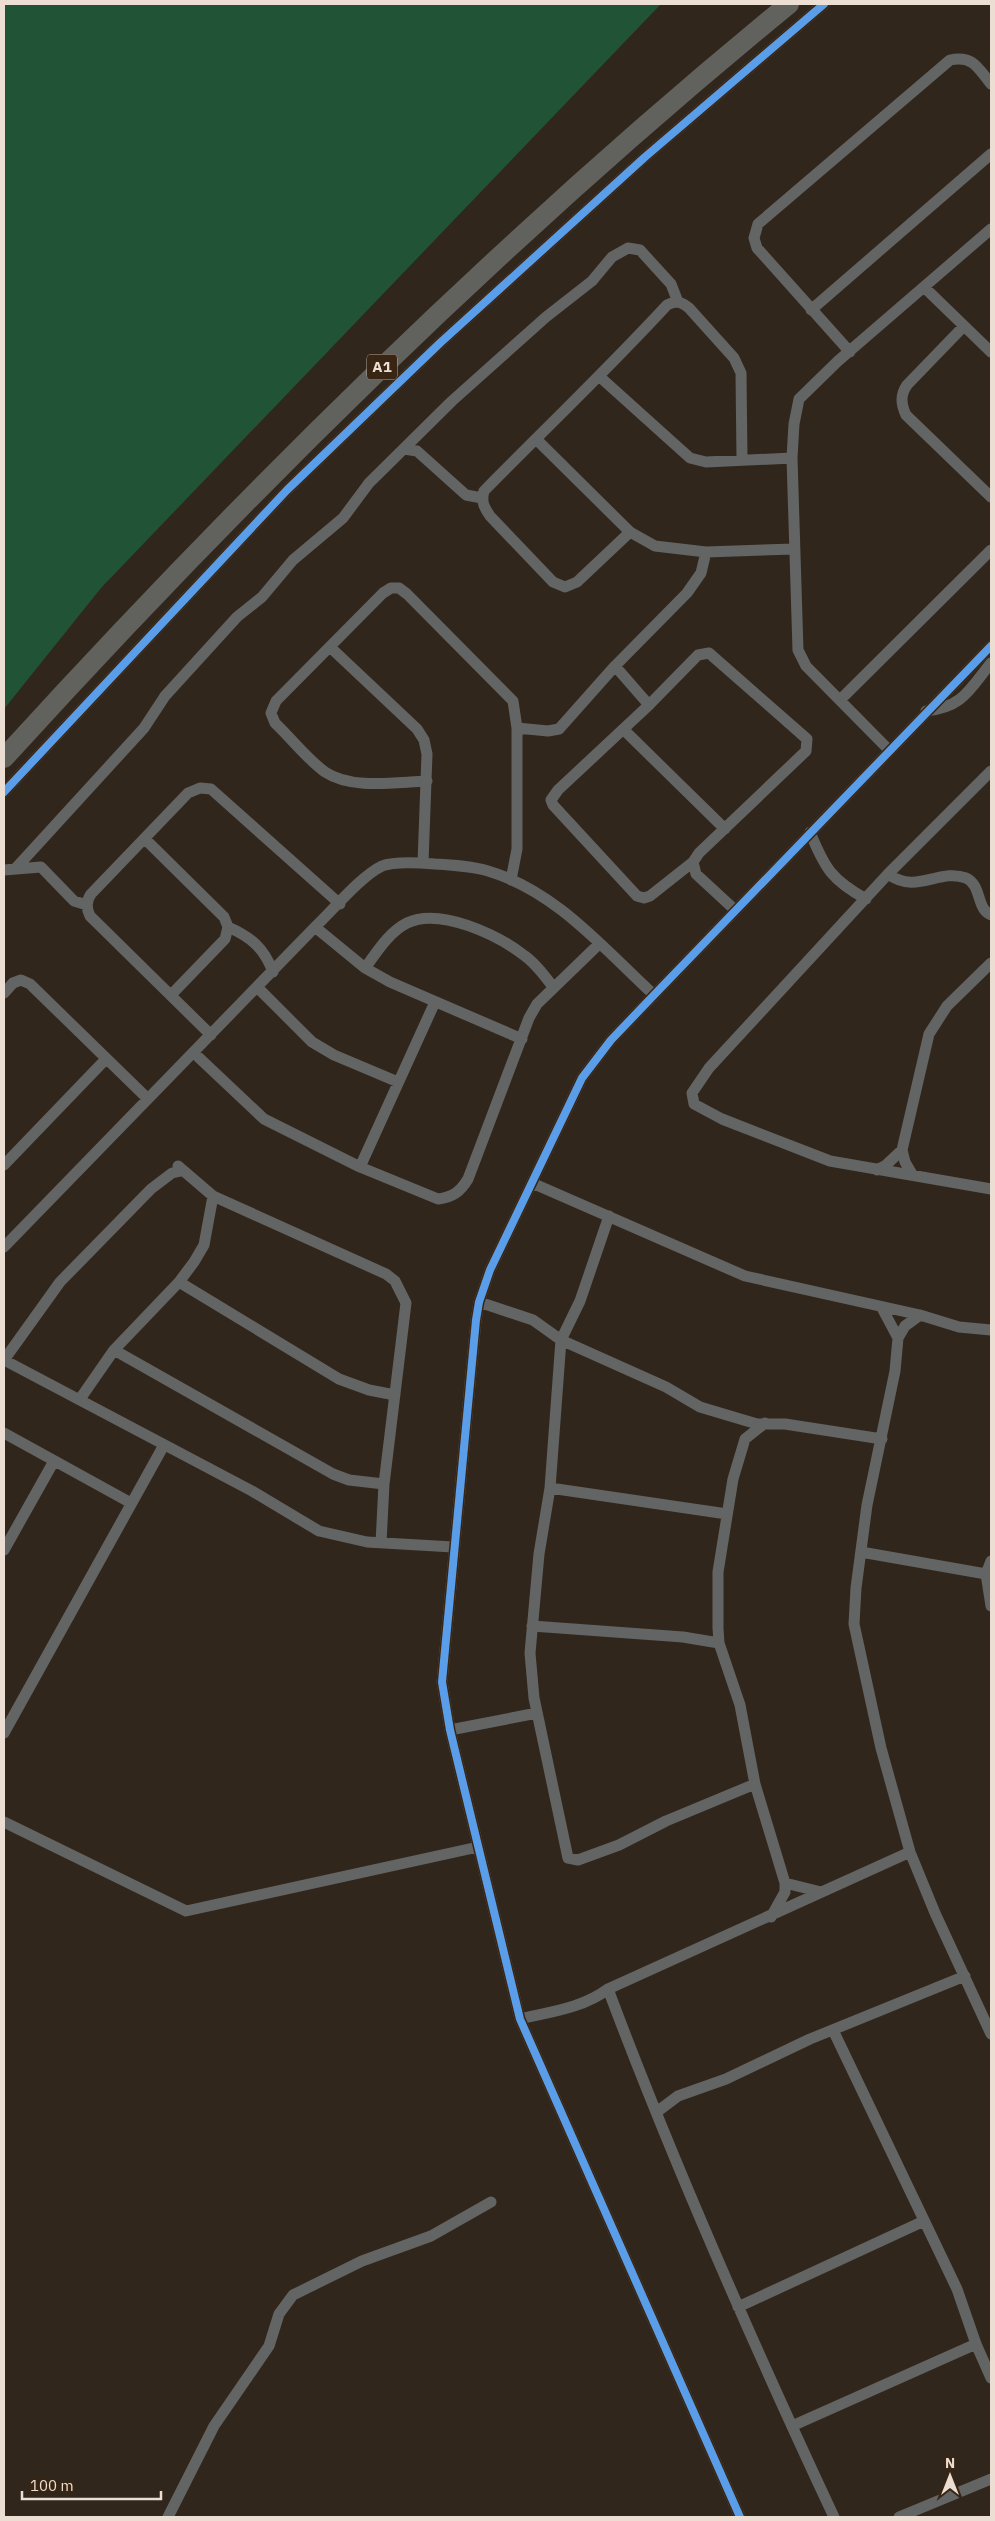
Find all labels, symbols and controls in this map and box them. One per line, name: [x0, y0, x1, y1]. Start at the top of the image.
road number: A1: [367, 354, 397, 380]
north arrow: [925, 2451, 975, 2501]
text: N: [945, 2454, 955, 2472]
scale bar: [22, 2468, 161, 2500]
text: 100 m: [30, 2476, 74, 2495]

